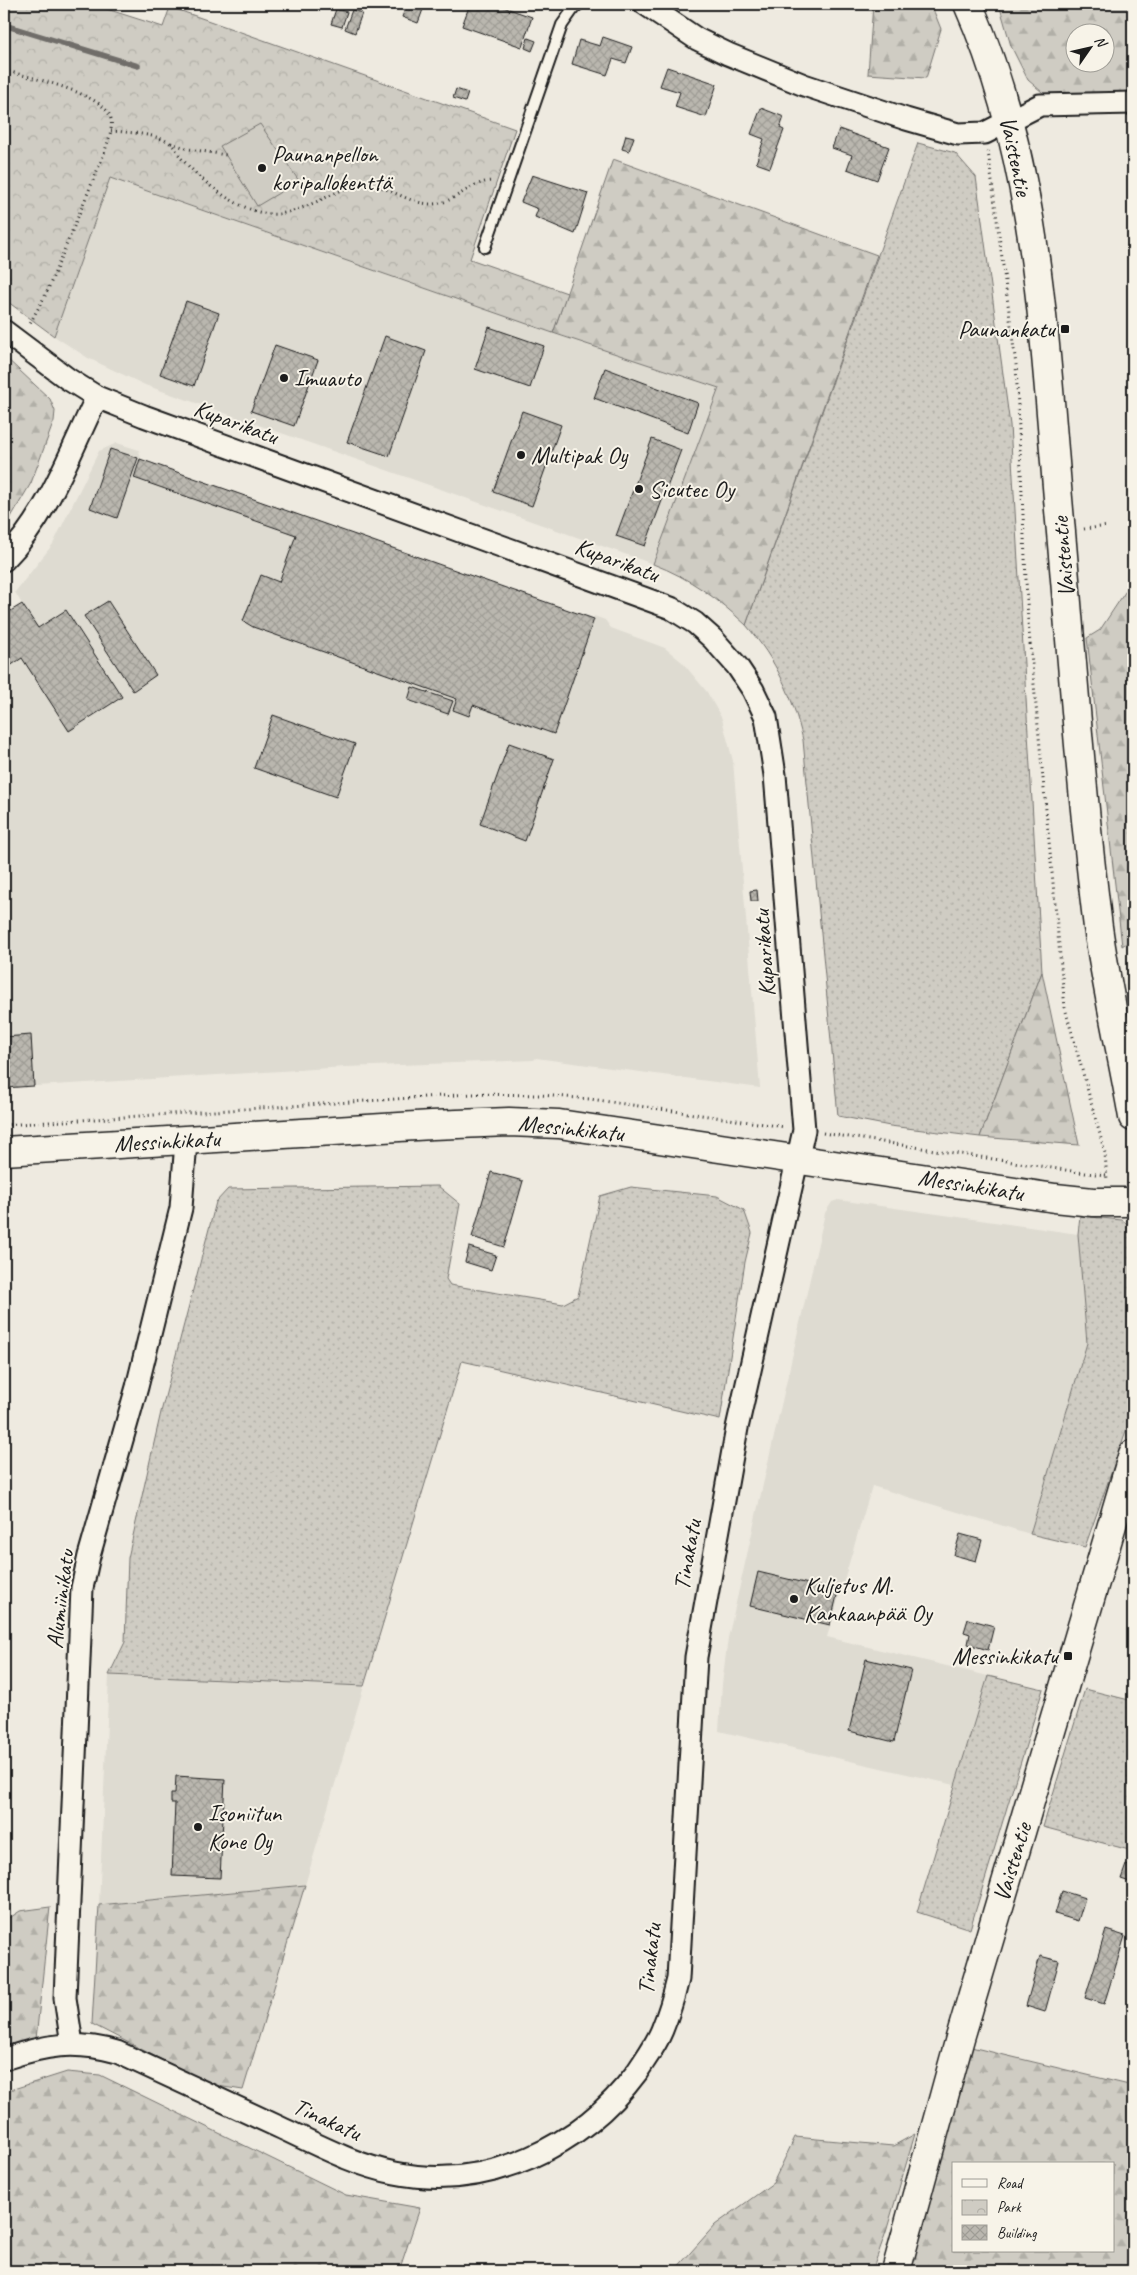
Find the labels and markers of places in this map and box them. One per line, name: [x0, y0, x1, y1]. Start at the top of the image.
place label: Paunanpellon koripallokenttä: [272, 139, 393, 197]
marker: Paunanpellon koripallokenttä: [256, 162, 268, 174]
place label: Paunankatu: [958, 314, 1057, 344]
marker: Paunankatu: [1059, 323, 1071, 335]
place label: Imuauto: [294, 363, 362, 393]
marker: Imuauto: [278, 372, 290, 384]
place label: Multipak Oy: [531, 440, 629, 470]
marker: Multipak Oy: [515, 449, 527, 461]
place label: Sicutec Oy: [649, 474, 736, 504]
marker: Sicutec Oy: [633, 483, 645, 495]
place label: Kuljetus M. Kankaanpää Oy: [804, 1570, 934, 1628]
marker: Kuljetus M. Kankaanpää Oy: [788, 1593, 800, 1605]
place label: Messinkikatu: [952, 1641, 1060, 1671]
marker: Messinkikatu: [1062, 1650, 1074, 1662]
place label: Isoniitun Kone Oy: [208, 1798, 283, 1856]
marker: Isoniitun Kone Oy: [192, 1821, 204, 1833]

